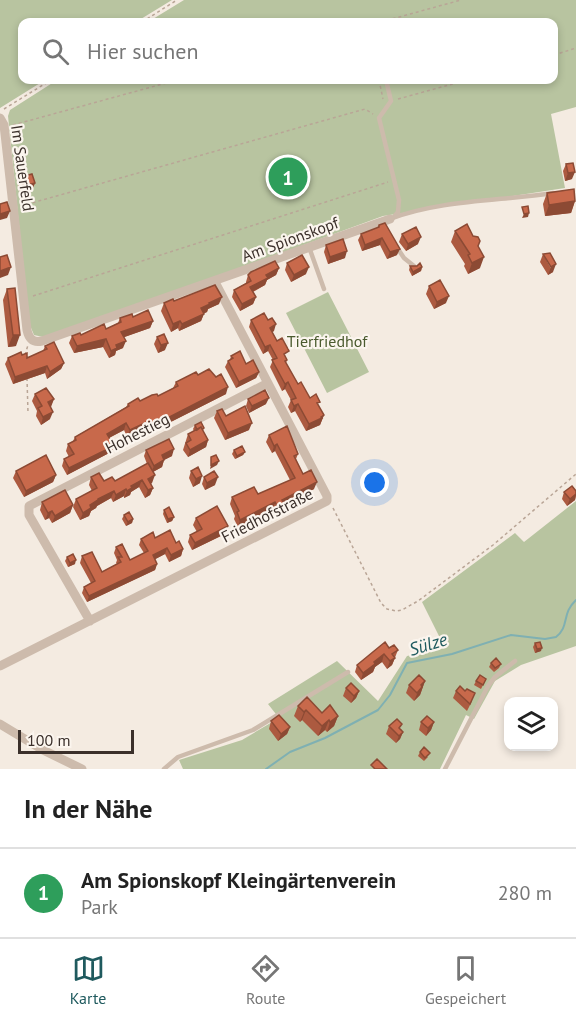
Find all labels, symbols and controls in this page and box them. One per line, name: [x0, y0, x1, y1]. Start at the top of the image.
search box: [18, 18, 558, 84]
icon: search: [39, 35, 72, 68]
text: Hier suchen: [87, 37, 199, 65]
street label: Im Sauerfeld: [7, 124, 39, 212]
pin: 1: [268, 154, 308, 200]
street label: Am Spionskopf: [239, 212, 342, 266]
park label: Tierfriedhof: [287, 331, 368, 351]
street label: Hohestieg: [102, 408, 172, 458]
your location: [360, 468, 389, 497]
street label: Friedhofstraße: [218, 483, 316, 547]
water label: Sülze: [406, 627, 451, 661]
map controls: [504, 697, 558, 751]
button: layers: [504, 697, 558, 751]
scale bar: [18, 727, 134, 754]
text: 100 m: [27, 730, 70, 750]
text: In der Nähe: [24, 792, 152, 825]
text: Am Spionskopf Kleingärtenverein: [81, 866, 396, 894]
text: 1: [38, 880, 49, 906]
text: 280 m: [498, 880, 552, 906]
text: Park: [81, 894, 118, 920]
tab: Karte: [70, 952, 106, 1008]
tab: Route: [246, 952, 285, 1008]
tab: Gespeichert: [425, 952, 506, 1008]

